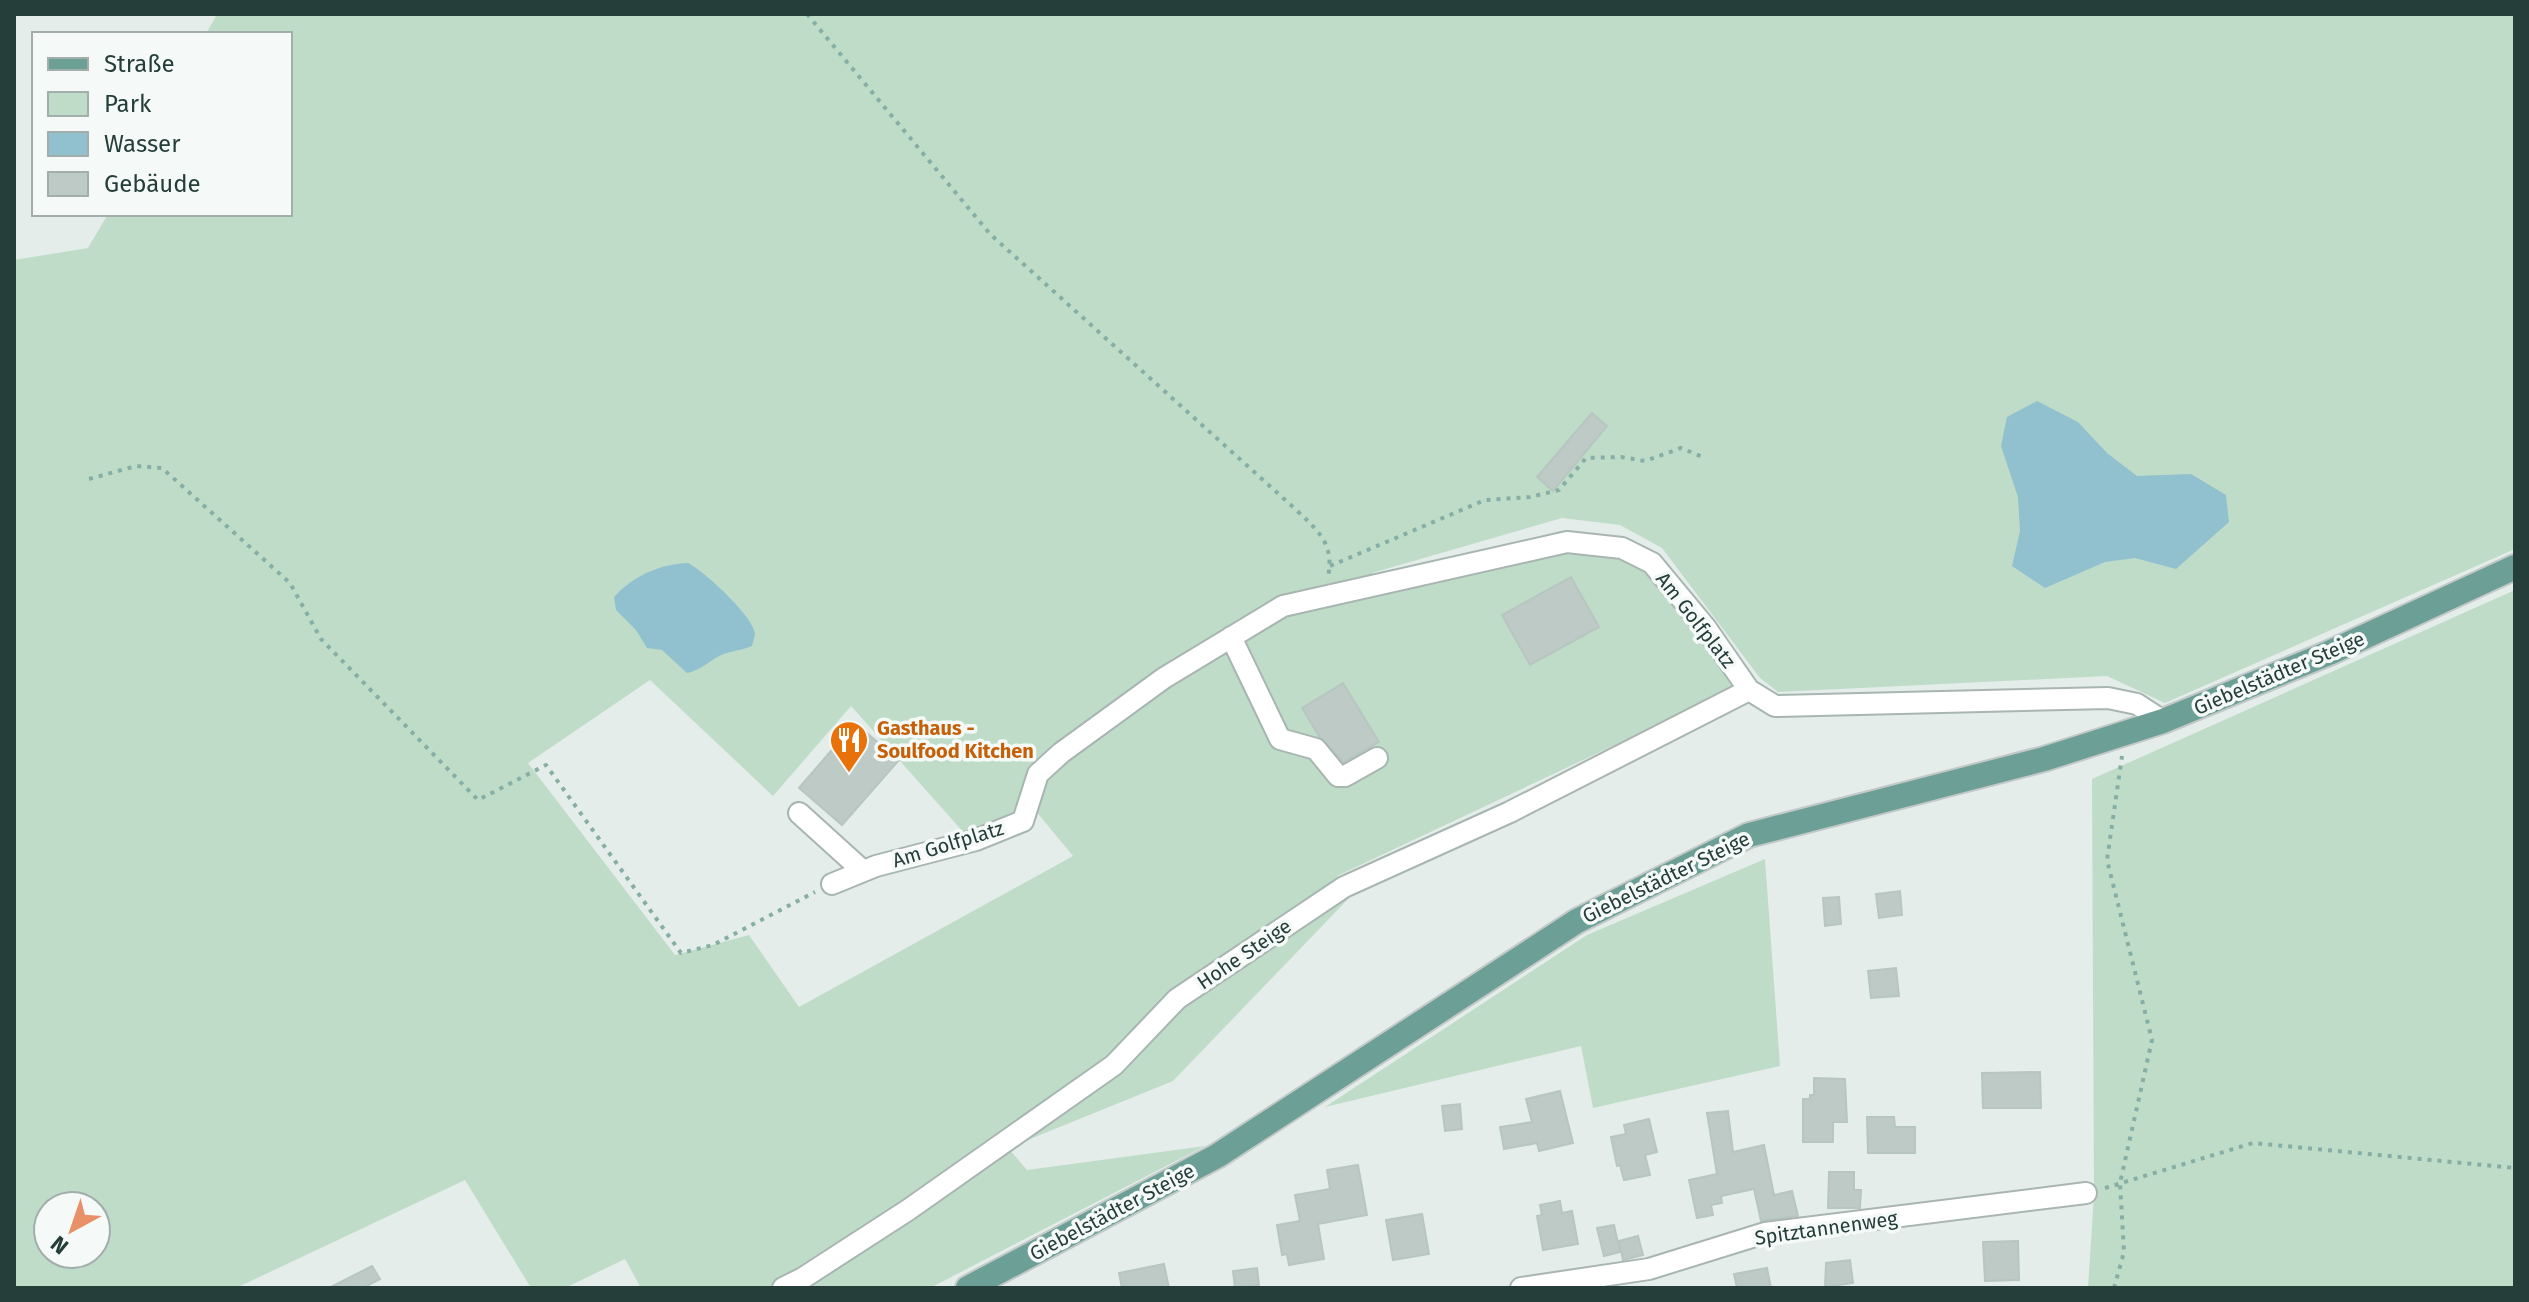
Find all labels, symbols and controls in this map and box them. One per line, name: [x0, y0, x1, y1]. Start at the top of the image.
legend: [32, 32, 292, 216]
text: Straße: [104, 50, 175, 78]
text: Park: [104, 90, 152, 118]
text: Wasser: [104, 130, 181, 158]
text: Gebäude: [104, 170, 201, 198]
street label: Am Golfplatz: [1651, 567, 1741, 673]
street label: Giebelstädter Steige: [2190, 626, 2368, 720]
place label: Gasthaus - Soulfood Kitchen: [877, 716, 1034, 763]
restaurant icon: Gasthaus - Soulfood Kitchen: [828, 719, 870, 774]
street label: Am Golfplatz: [889, 816, 1007, 872]
street label: Giebelstädter Steige: [1578, 826, 1754, 928]
street label: Hohe Steige: [1192, 914, 1296, 994]
street label: Giebelstädter Steige: [1025, 1158, 1199, 1266]
north arrow: [32, 1190, 112, 1270]
street label: Spitztannenweg: [1753, 1206, 1900, 1250]
text: N: [45, 1230, 74, 1260]

